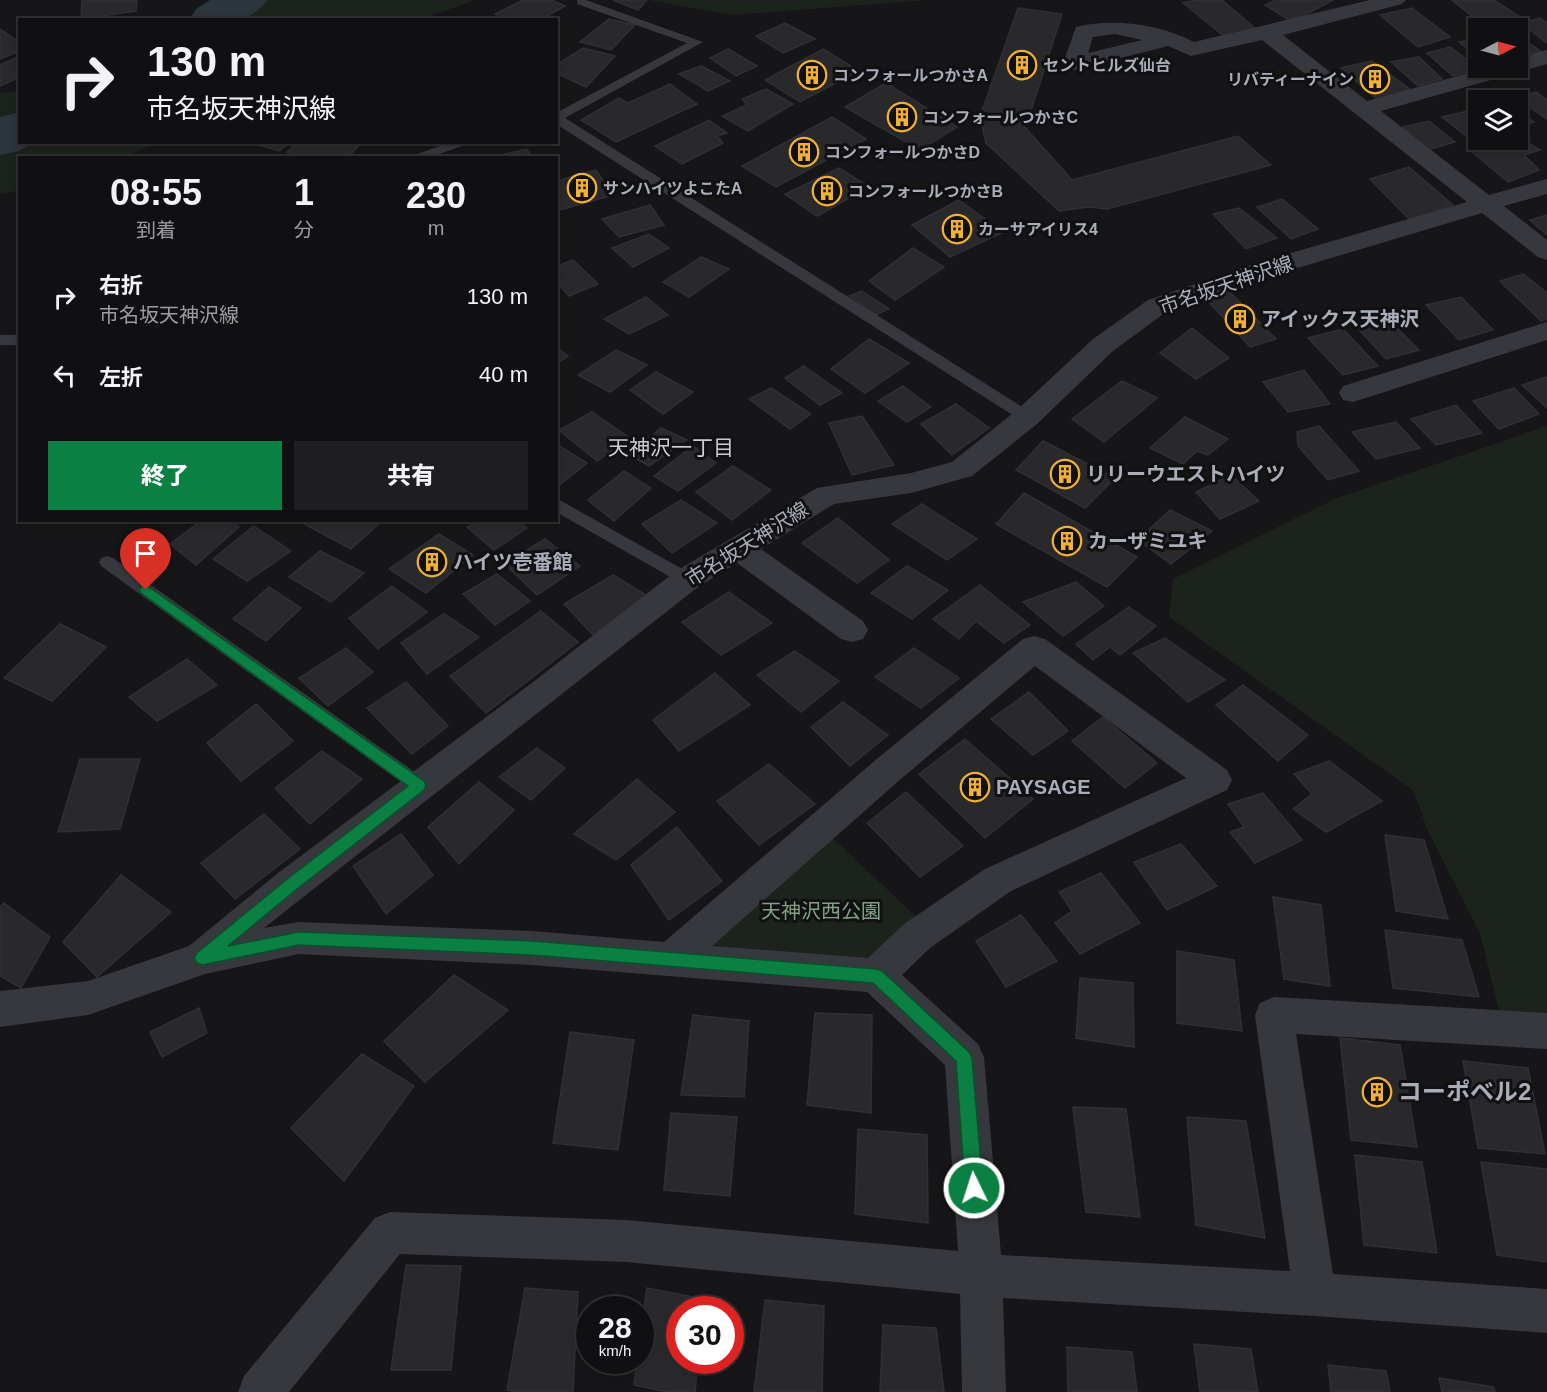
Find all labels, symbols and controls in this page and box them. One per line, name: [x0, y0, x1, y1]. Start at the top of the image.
north arrow: [1468, 18, 1528, 78]
map controls: [1468, 18, 1528, 150]
text: 130 m: [147, 38, 266, 85]
icon: right: [48, 42, 126, 120]
building icon: セントヒルズ仙台: [1006, 49, 1038, 81]
place label: セントヒルズ仙台: [1043, 57, 1171, 74]
building icon: コンフォールつかさA: [796, 59, 828, 91]
building icon: リバティーナイン: [1359, 63, 1391, 95]
place label: コンフォールつかさA: [833, 67, 989, 84]
place label: リバティーナイン: [1227, 71, 1354, 88]
button: layers: [1468, 90, 1528, 150]
text: 市名坂天神沢線: [147, 94, 336, 124]
building icon: コンフォールつかさC: [886, 101, 918, 133]
place label: コンフォールつかさC: [923, 109, 1079, 126]
building icon: コンフォールつかさD: [788, 136, 820, 168]
place label: コンフォールつかさD: [825, 144, 980, 161]
text: 08:55: [110, 172, 202, 213]
text: 1: [294, 172, 314, 213]
building icon: サンハイツよこたA: [566, 172, 598, 204]
text: 230: [406, 175, 466, 216]
building icon: コンフォールつかさB: [811, 175, 843, 207]
place label: サンハイツよこたA: [603, 180, 743, 197]
place label: コンフォールつかさB: [848, 183, 1003, 200]
building icon: カーサアイリス4: [941, 213, 973, 245]
text: m: [428, 217, 444, 239]
text: 到着: [136, 219, 176, 241]
text: 分: [294, 219, 314, 241]
place label: カーサアイリス4: [978, 221, 1098, 238]
street label: 市名坂天神沢線: [1156, 252, 1296, 318]
text: 右折: [99, 273, 143, 298]
icon: right: [48, 281, 81, 314]
text: 130 m: [467, 284, 528, 309]
building icon: アイックス天神沢: [1224, 303, 1256, 335]
text: 市名坂天神沢線: [99, 304, 239, 326]
place label: アイックス天神沢: [1261, 308, 1419, 330]
icon: left: [48, 359, 81, 392]
text: 40 m: [479, 362, 528, 387]
text: 左折: [99, 365, 143, 390]
district label: 天神沢一丁目: [608, 436, 734, 459]
button: 終了: [48, 441, 282, 510]
button: 共有: [294, 441, 528, 510]
building icon: リリーウエストハイツ: [1049, 458, 1081, 490]
place label: リリーウエストハイツ: [1086, 463, 1286, 485]
street label: 市名坂天神沢線: [682, 498, 812, 590]
building icon: カーザミユキ: [1051, 525, 1083, 557]
pin: [120, 528, 171, 590]
place label: カーザミユキ: [1088, 530, 1208, 552]
icon: arrive: [129, 537, 162, 570]
building icon: ハイツ壱番館: [416, 546, 448, 578]
place label: ハイツ壱番館: [453, 551, 573, 573]
building icon: PAYSAGE: [959, 771, 991, 803]
place label: PAYSAGE: [996, 776, 1090, 798]
park label: 天神沢西公園: [761, 900, 881, 922]
building icon: コーポベル2: [1361, 1076, 1393, 1108]
place label: コーポベル2: [1398, 1078, 1531, 1105]
position arrow: [942, 1156, 1006, 1220]
speed limit sign: 30: [666, 1296, 744, 1374]
text: 28: [598, 1311, 632, 1344]
text: km/h: [599, 1342, 631, 1359]

